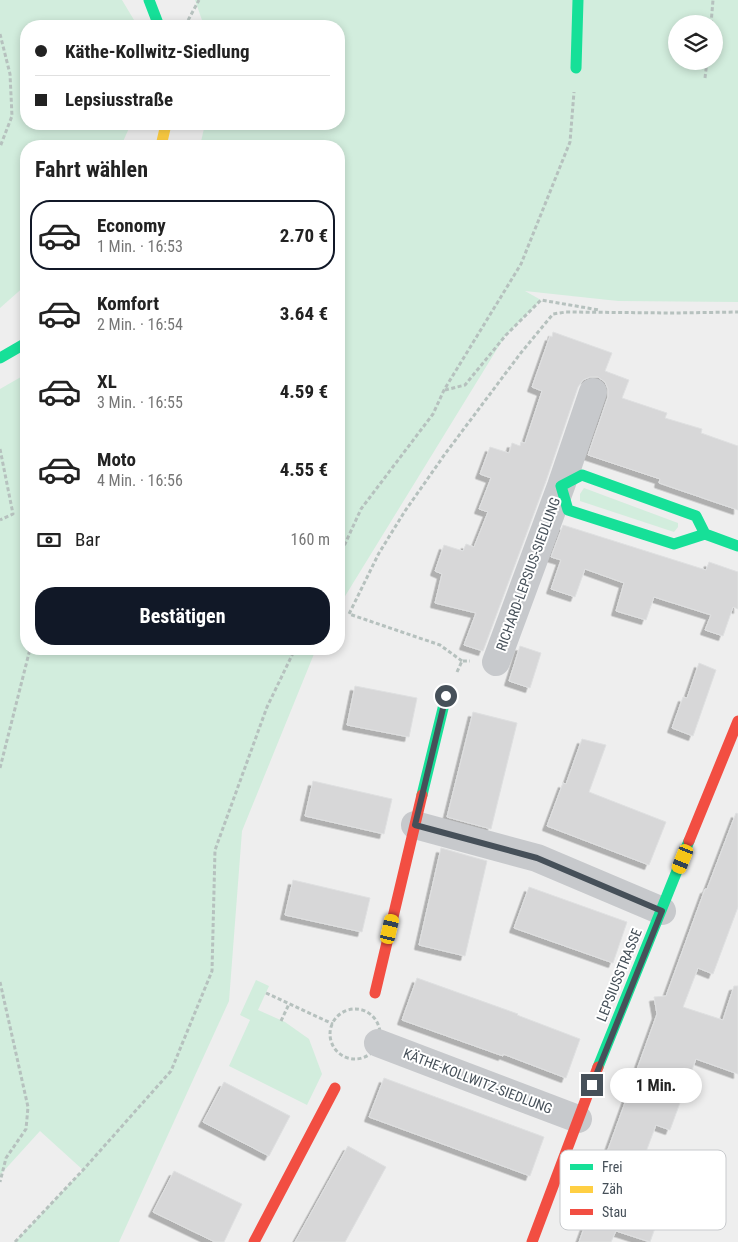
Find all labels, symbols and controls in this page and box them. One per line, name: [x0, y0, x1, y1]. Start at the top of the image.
map controls: [668, 15, 723, 70]
button: layers: [668, 15, 723, 70]
text: Käthe-Kollwitz-Siedlung: [65, 40, 250, 63]
text: Lepsiusstraße: [65, 88, 173, 111]
text: Fahrt wählen: [35, 157, 148, 182]
icon: car: [37, 213, 82, 258]
text: Economy: [97, 214, 166, 237]
text: 2.70 €: [280, 224, 328, 247]
text: 1 Min. · 16:53: [97, 237, 183, 256]
icon: car: [37, 291, 82, 336]
text: Komfort: [97, 292, 159, 315]
text: 3.64 €: [280, 302, 328, 325]
text: 2 Min. · 16:54: [97, 315, 183, 334]
icon: car: [37, 369, 82, 414]
text: XL: [97, 370, 117, 393]
text: 4.59 €: [280, 380, 328, 403]
text: 3 Min. · 16:55: [97, 393, 183, 412]
icon: car: [37, 447, 82, 492]
text: Moto: [97, 448, 136, 471]
text: 4.55 €: [280, 458, 328, 481]
text: 4 Min. · 16:56: [97, 471, 183, 490]
street label: RICHARD-LEPSIUS-SIEDLUNG: [493, 495, 563, 653]
icon: cash: [35, 526, 63, 554]
text: Bar: [75, 528, 100, 551]
text: 160 m: [291, 530, 330, 549]
button: Bestätigen: [35, 587, 330, 645]
route start: [435, 685, 457, 707]
car: [670, 842, 695, 876]
car: [379, 913, 400, 945]
street label: LEPSIUSSTRASSE: [593, 926, 645, 1024]
street label: KÄTHE-KOLLWITZ-SIEDLUNG: [401, 1045, 555, 1117]
callout: 1 Min.: [610, 1068, 702, 1102]
route end: [581, 1074, 603, 1096]
text: 1 Min.: [636, 1076, 676, 1095]
legend: [560, 1150, 726, 1230]
text: Frei: [602, 1159, 622, 1175]
text: Zäh: [602, 1181, 623, 1197]
text: Stau: [602, 1204, 627, 1220]

